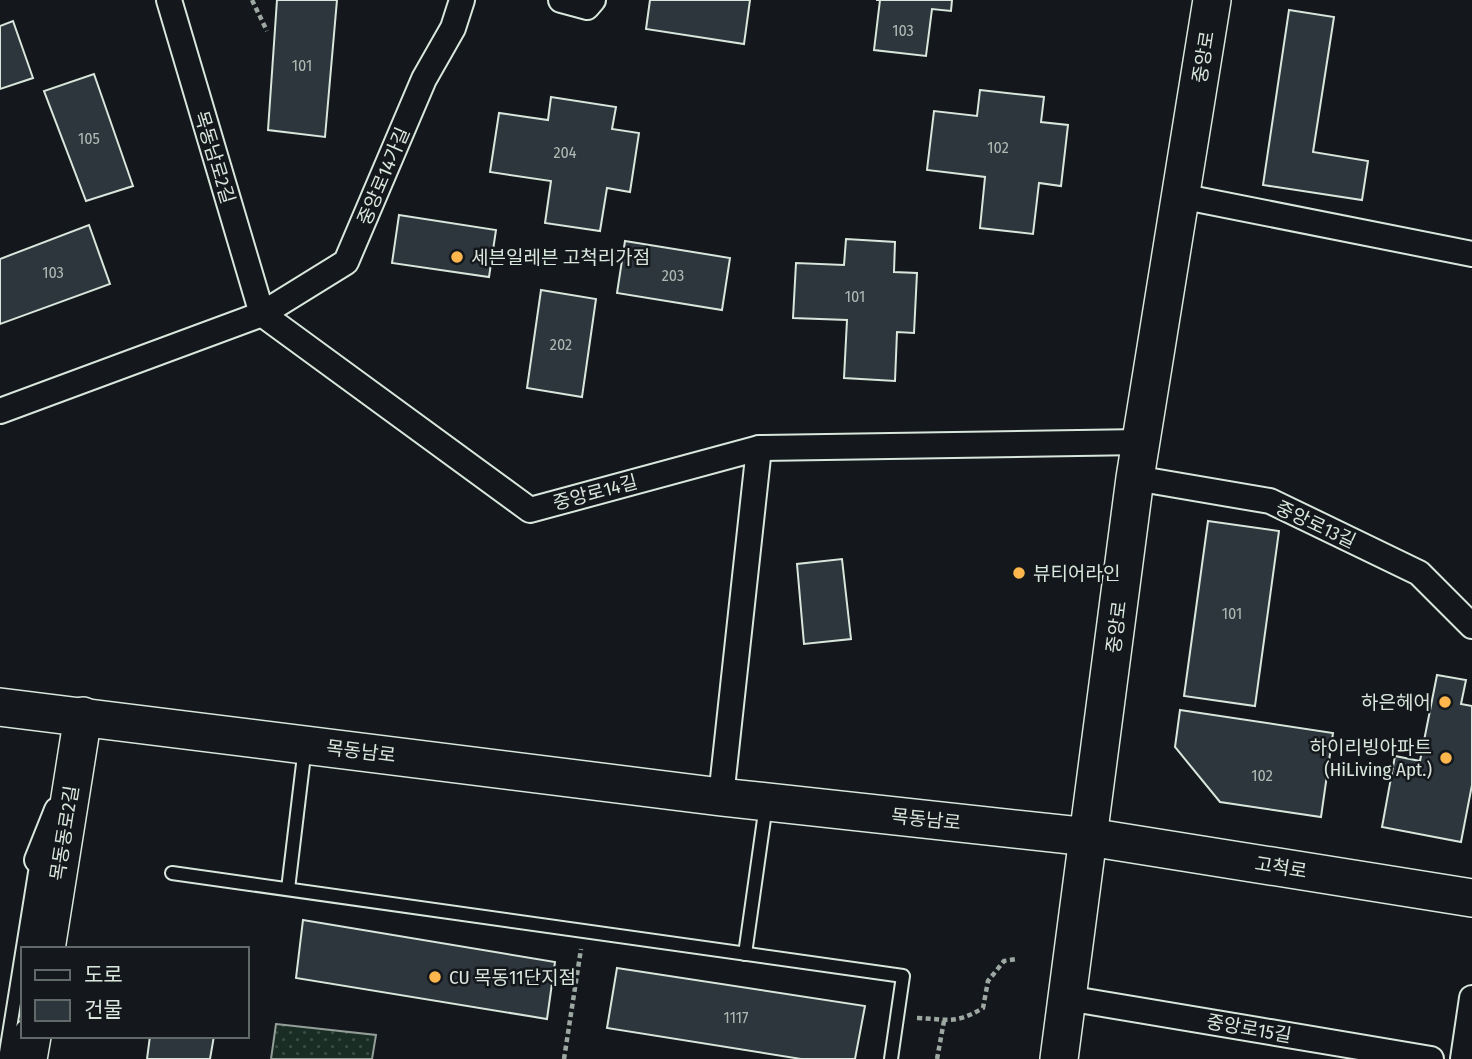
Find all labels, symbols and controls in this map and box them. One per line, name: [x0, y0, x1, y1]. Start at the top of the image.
house number: 103: [892, 21, 914, 40]
street label: 중앙로: [1188, 29, 1219, 85]
house number: 101: [292, 56, 312, 75]
street label: 목동남로2길: [190, 108, 240, 206]
street label: 중앙로14가길: [353, 124, 414, 229]
house number: 105: [78, 129, 100, 148]
house number: 102: [987, 138, 1009, 157]
house number: 204: [553, 143, 577, 162]
place label: 세븐일레븐 고척리가점: [471, 246, 650, 269]
marker: 세븐일레븐 고척리가점: [449, 249, 465, 265]
house number: 103: [42, 263, 64, 282]
house number: 203: [662, 266, 684, 285]
house number: 101: [845, 287, 865, 306]
house number: 202: [550, 335, 572, 354]
street label: 중앙로14길: [550, 470, 640, 515]
street label: 중앙로13길: [1272, 496, 1360, 553]
place label: 뷰티어라인: [1033, 562, 1120, 585]
marker: 뷰티어라인: [1011, 565, 1027, 581]
street label: 중앙로: [1102, 600, 1131, 654]
house number: 101: [1222, 604, 1242, 623]
place label: 하은헤어: [1361, 691, 1431, 714]
marker: 하은헤어: [1437, 694, 1453, 710]
street label: 목동남로: [325, 736, 397, 767]
place label: 하이리빙아파트 (HiLiving Apt.): [1310, 736, 1432, 781]
marker: 하이리빙아파트 (HiLiving Apt.): [1438, 750, 1454, 766]
house number: 102: [1251, 766, 1273, 785]
street label: 목동동로2길: [46, 784, 83, 882]
street label: 목동남로: [890, 804, 962, 835]
street label: 고척로: [1253, 852, 1309, 883]
legend: [21, 947, 248, 1038]
text: 도로: [84, 962, 123, 988]
place label: CU 목동11단지점: [449, 966, 576, 989]
marker: CU 목동11단지점: [427, 969, 443, 985]
text: 건물: [84, 997, 123, 1023]
house number: 1117: [724, 1008, 749, 1027]
street label: 중앙로15길: [1205, 1010, 1293, 1047]

